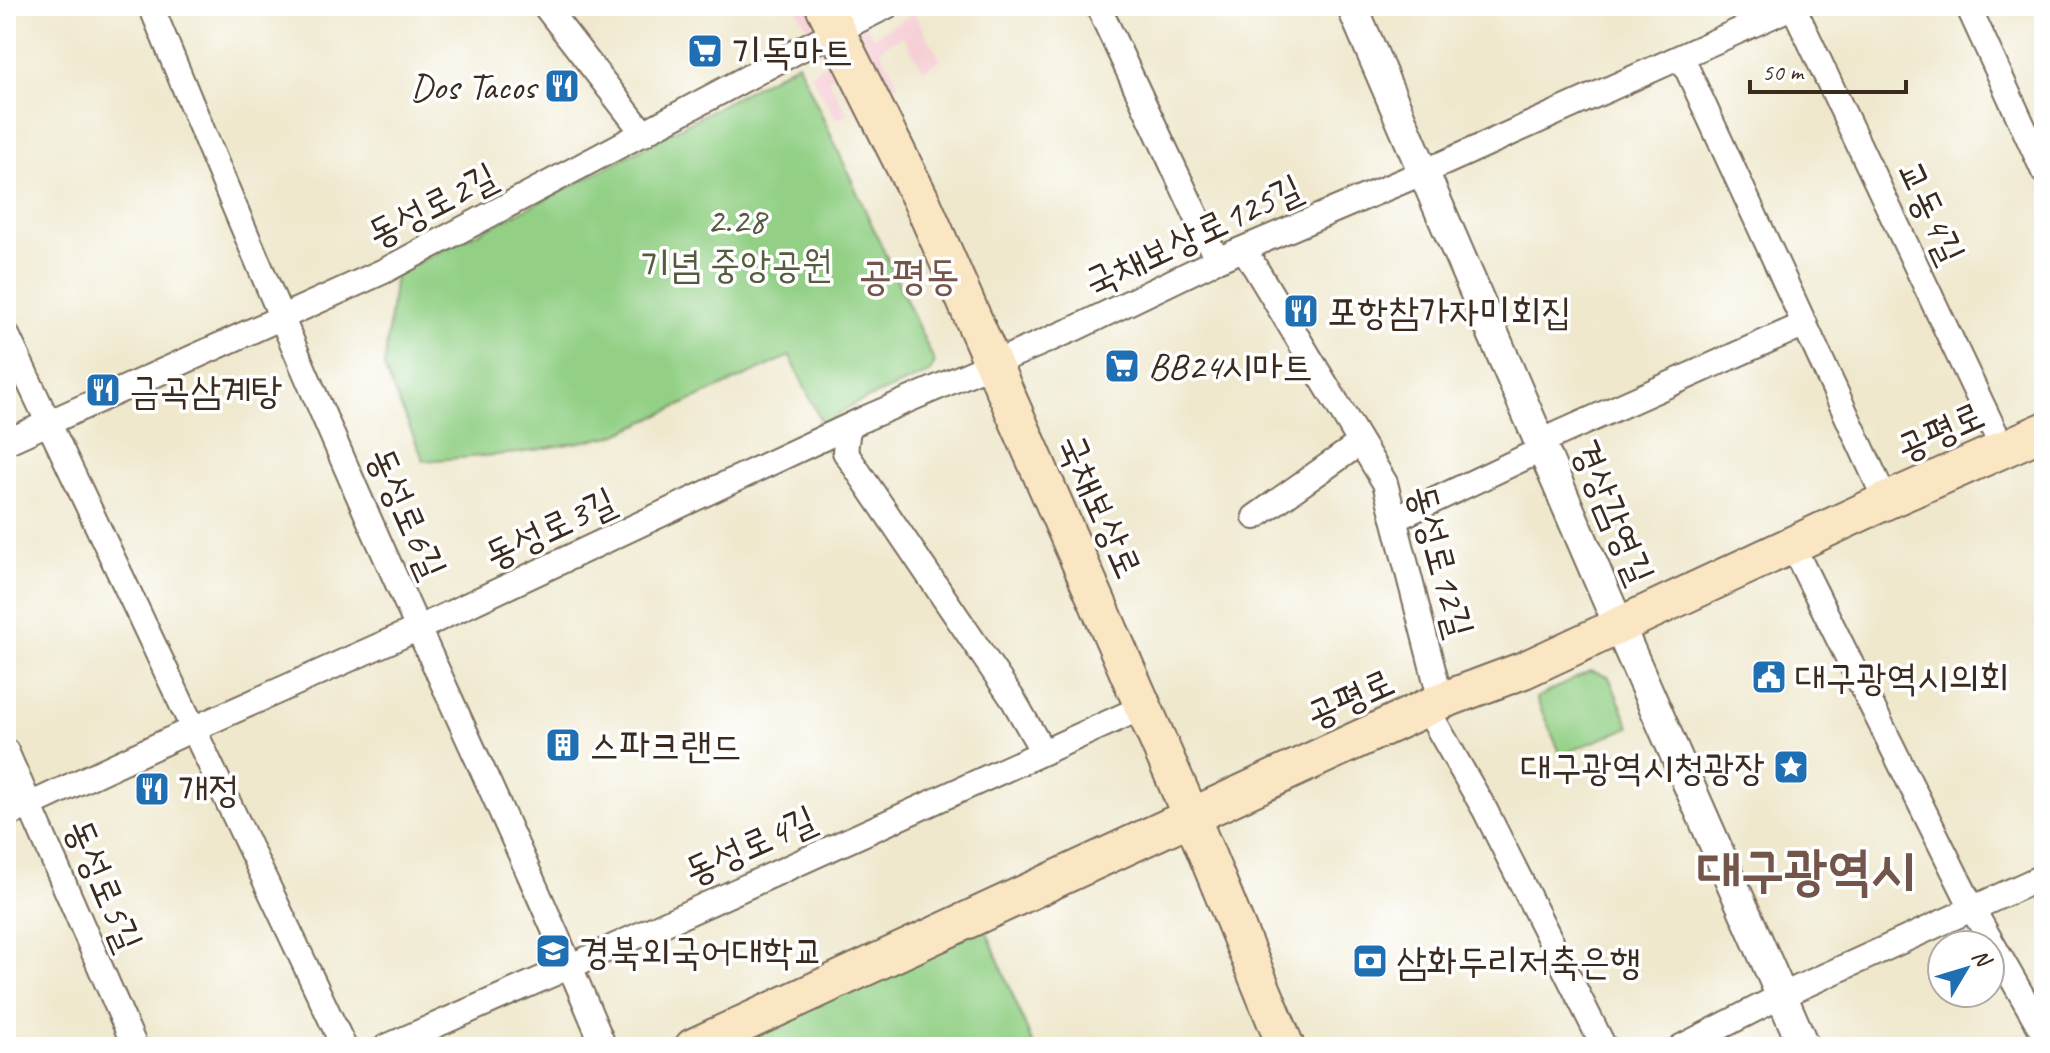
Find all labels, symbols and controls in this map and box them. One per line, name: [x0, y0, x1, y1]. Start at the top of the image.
place label: 기독마트: [731, 28, 853, 75]
supermarket icon: 기독마트: [686, 32, 724, 70]
scale bar: [1750, 44, 1906, 94]
text: 50 m: [1762, 57, 1805, 87]
place label: Dos Tacos: [410, 63, 539, 110]
restaurant icon: Dos Tacos: [543, 67, 581, 105]
street label: 동성로2길: [359, 152, 505, 258]
street label: 교동4길: [1887, 153, 1975, 271]
street label: 국채보상로125길: [1077, 164, 1309, 306]
park label: 2.28 기념 중앙공원: [640, 197, 832, 288]
district label: 공평동: [858, 249, 960, 302]
place label: 포항참가자미회집: [1327, 288, 1572, 335]
restaurant icon: 포항참가자미회집: [1282, 292, 1320, 330]
place label: BB24시마트: [1148, 343, 1313, 390]
supermarket icon: BB24시마트: [1103, 347, 1141, 385]
place label: 금곡삼계탕: [129, 367, 282, 414]
restaurant icon: 금곡삼계탕: [84, 371, 122, 409]
street label: 공평로: [1889, 391, 1991, 471]
street label: 국채보상로: [1047, 427, 1153, 585]
street label: 경상감영길: [1561, 432, 1665, 592]
street label: 동성로6길: [357, 440, 457, 586]
street label: 동성로3길: [477, 477, 623, 579]
street label: 동성로12길: [1398, 479, 1484, 643]
place label: 대구광역시의회: [1795, 654, 2009, 701]
street label: 공평로: [1299, 658, 1401, 738]
public building icon: 대구광역시의회: [1750, 658, 1788, 696]
place label: 스파크랜드: [589, 722, 742, 769]
building icon: 스파크랜드: [544, 726, 582, 764]
place label: 대구광역시청광장: [1520, 744, 1765, 791]
place icon: 대구광역시청광장: [1772, 748, 1810, 786]
place label: 개정: [178, 766, 239, 813]
restaurant icon: 개정: [133, 770, 171, 808]
street label: 동성로4길: [677, 795, 823, 895]
street label: 동성로5길: [55, 812, 153, 958]
district label: 대구광역시: [1697, 836, 1915, 904]
place label: 경북외국어대학교: [579, 928, 824, 975]
north arrow: [1926, 929, 2006, 1009]
school or university icon: 경북외국어대학교: [534, 932, 572, 970]
place label: 삼화두리저축은행: [1396, 938, 1641, 985]
bank icon: 삼화두리저축은행: [1351, 942, 1389, 980]
text: N: [1966, 943, 1998, 974]

